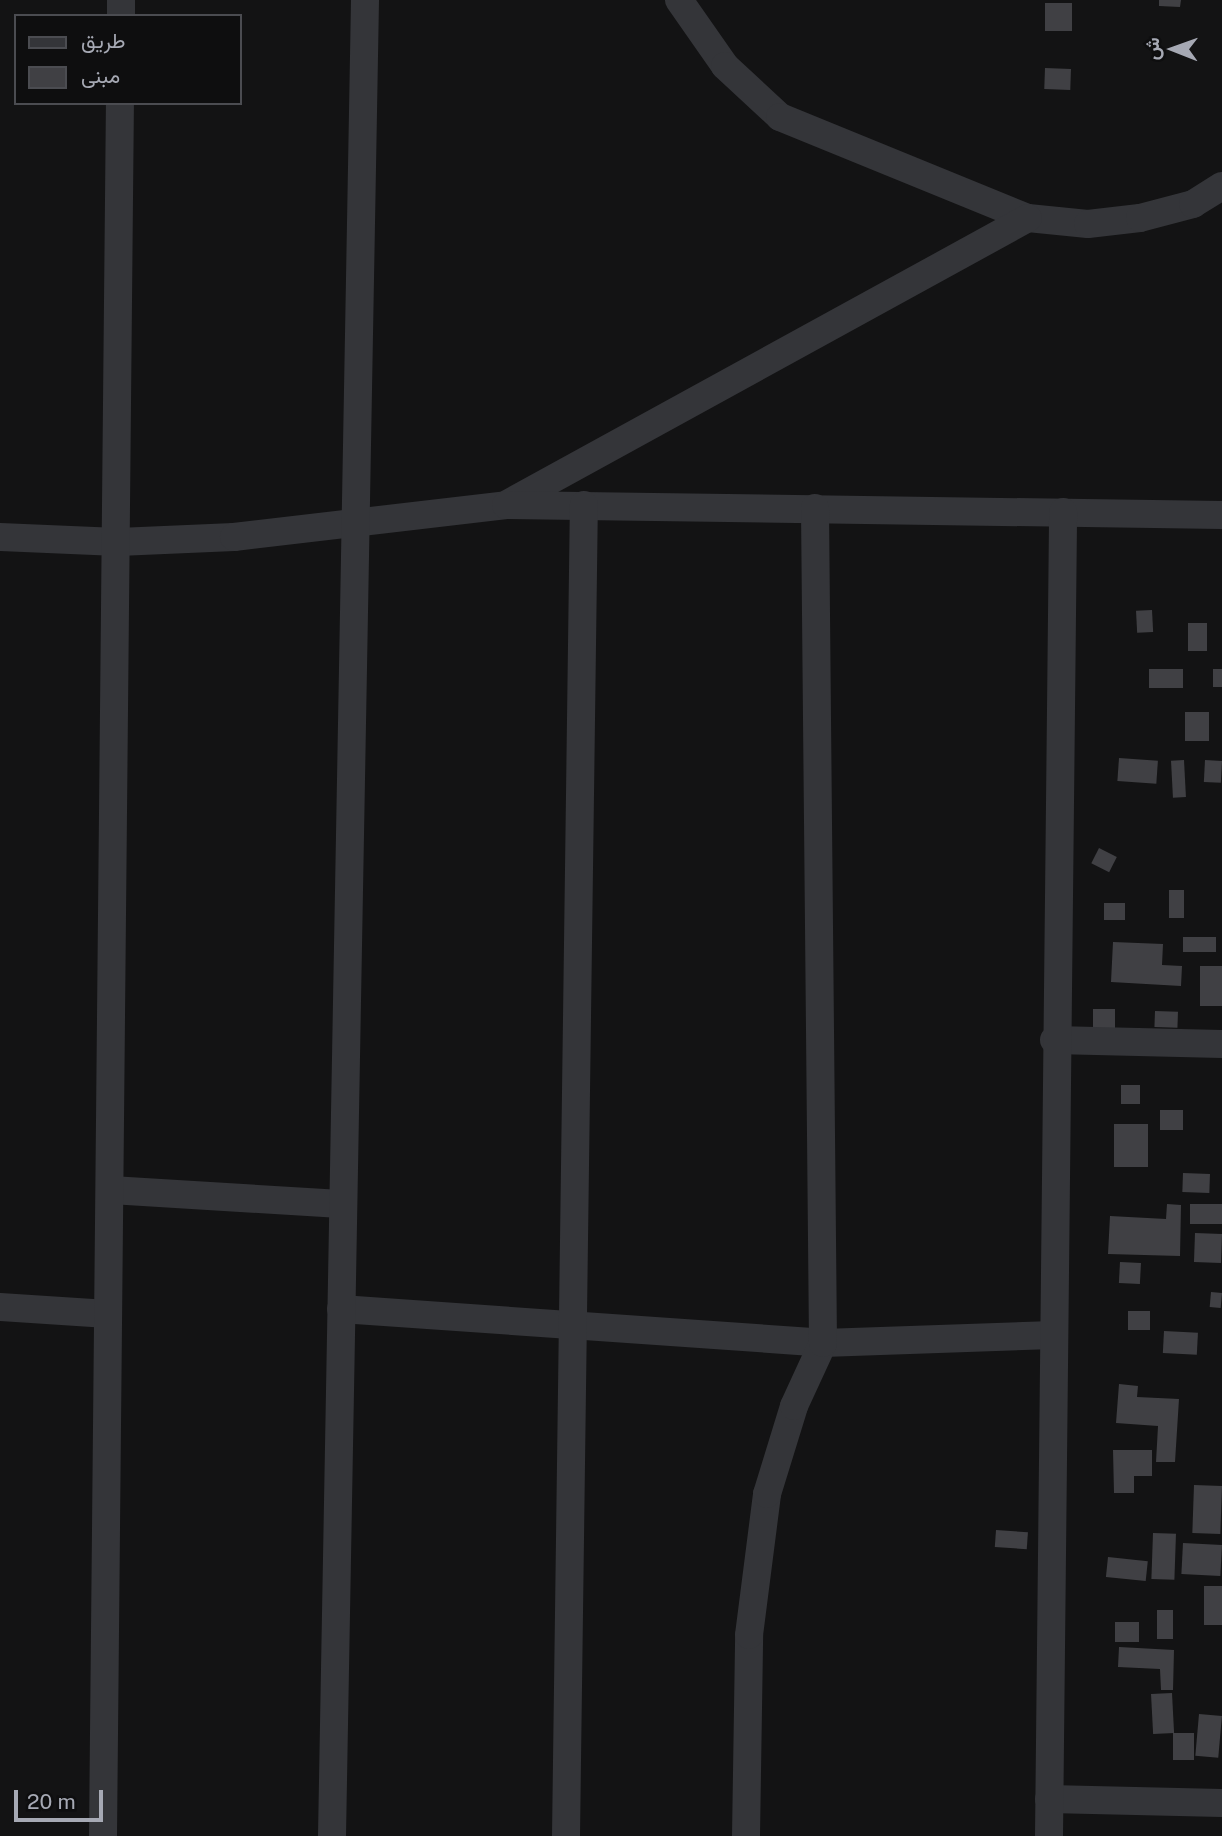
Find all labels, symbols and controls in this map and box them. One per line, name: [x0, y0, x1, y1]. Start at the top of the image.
legend: [14, 14, 242, 105]
north arrow: [1138, 14, 1208, 84]
text: طريق: [81, 28, 126, 53]
text: ش: [1141, 37, 1163, 60]
text: مبنى: [81, 63, 120, 88]
scale bar: [18, 1776, 107, 1820]
text: 20 m: [27, 1789, 76, 1814]

